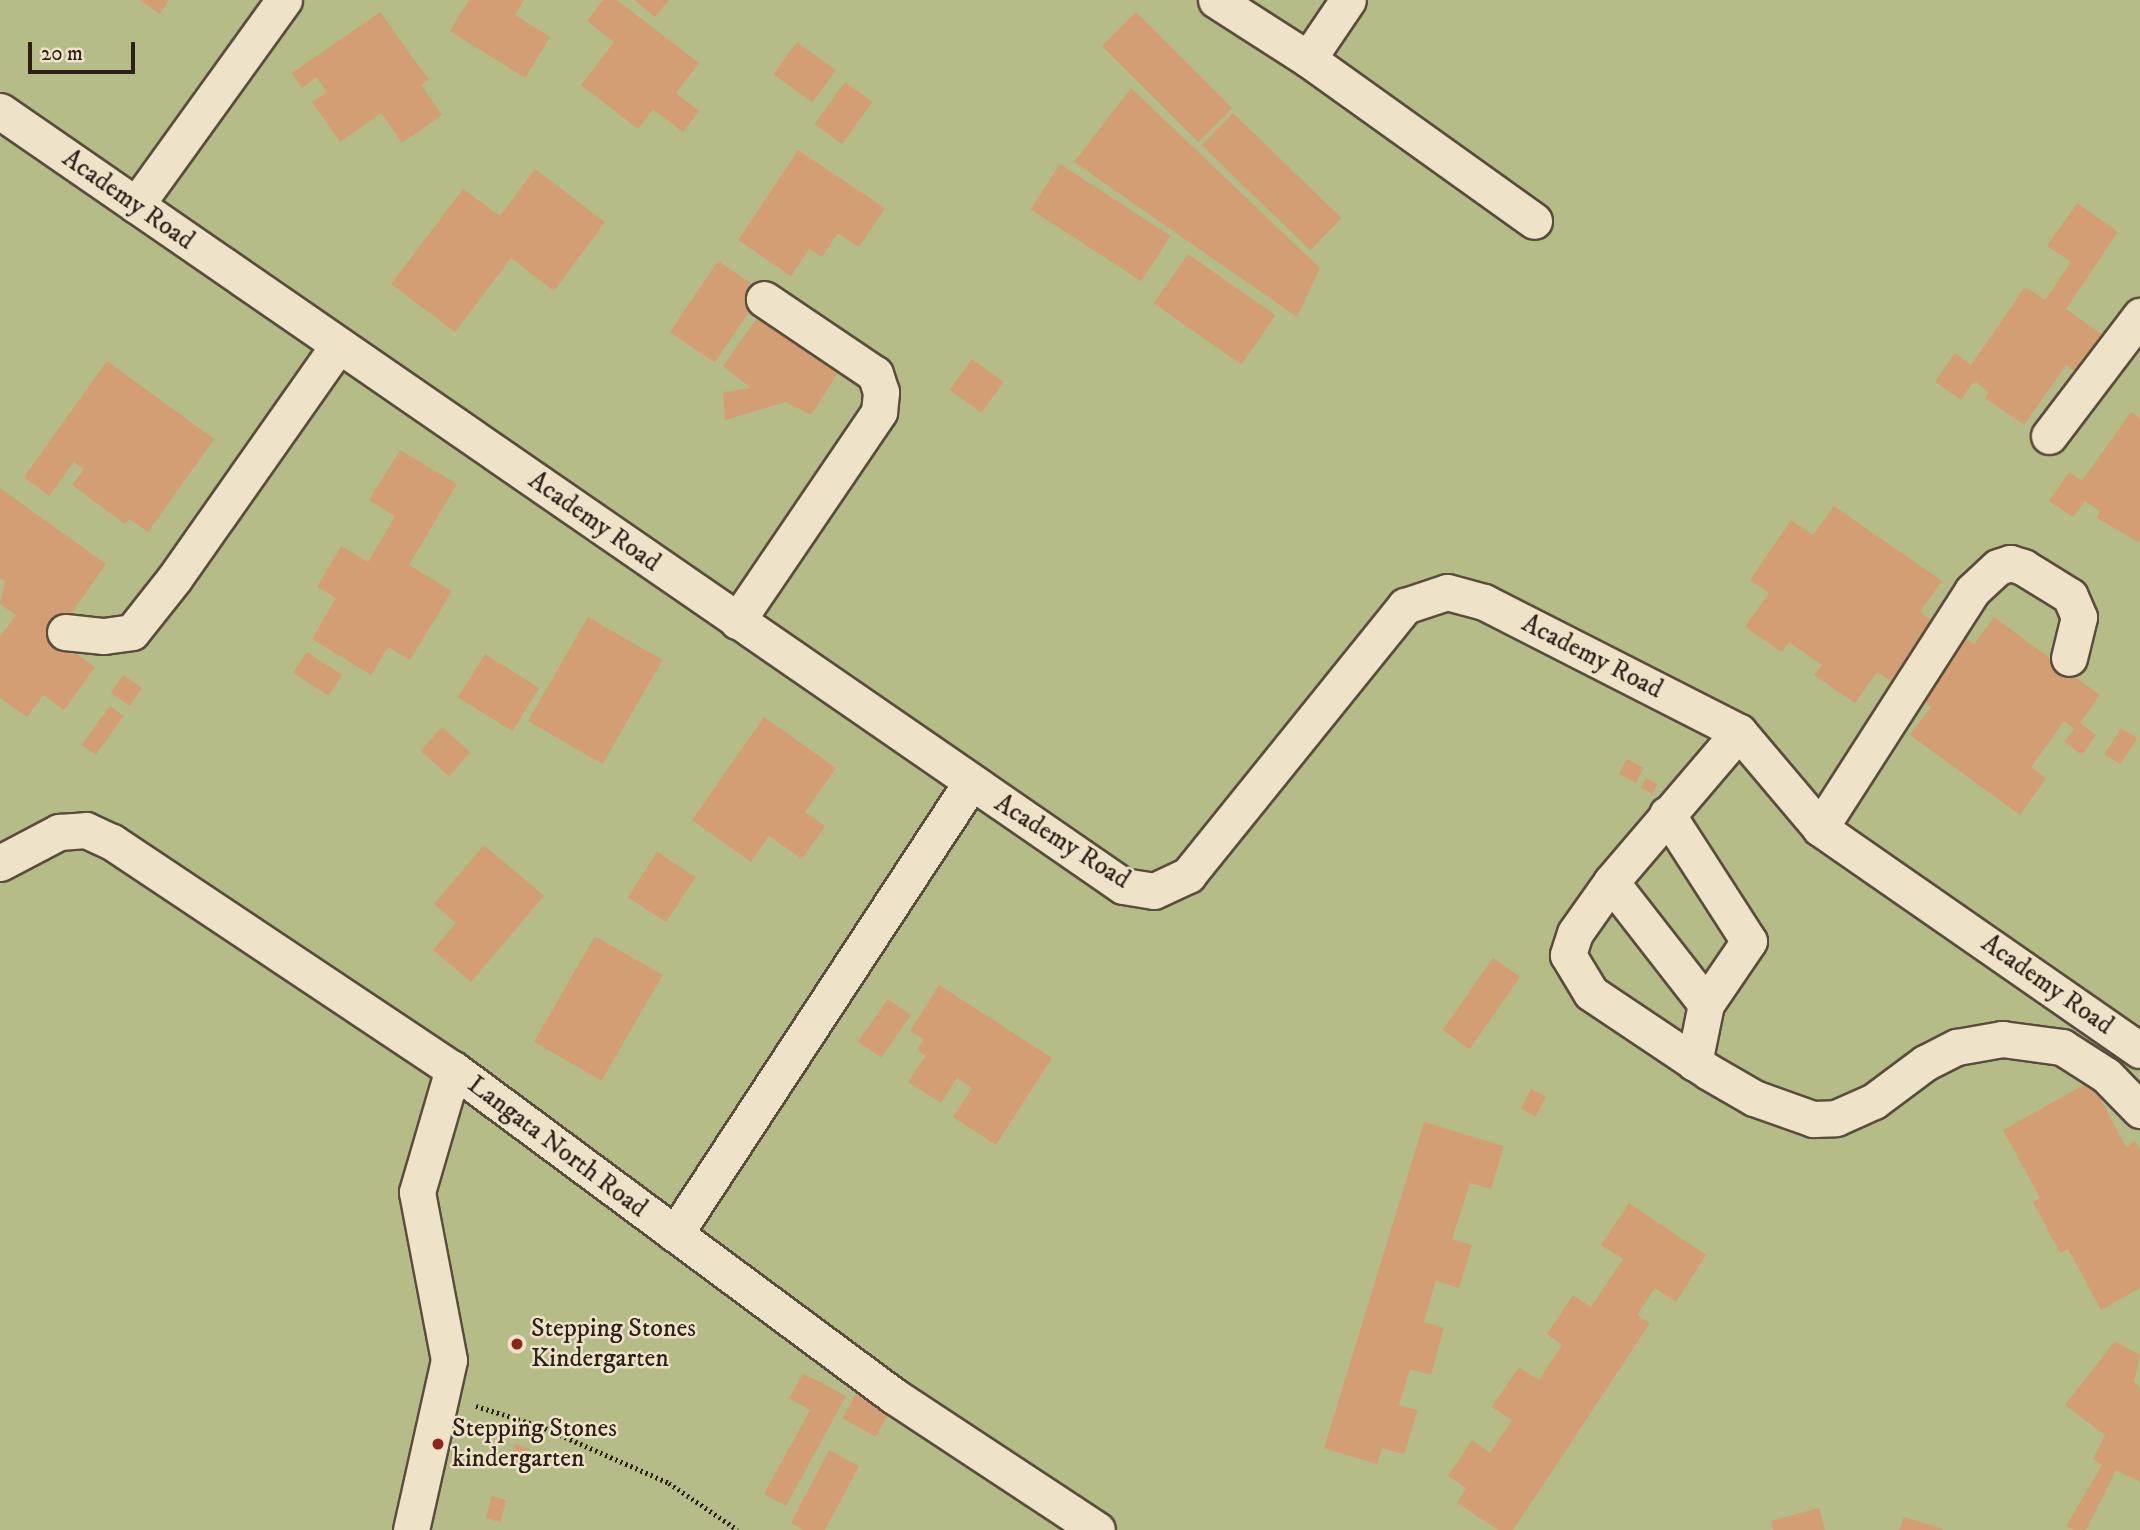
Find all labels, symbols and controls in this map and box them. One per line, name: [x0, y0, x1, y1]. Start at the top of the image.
scale bar: [32, 28, 138, 72]
text: 20 m: [41, 41, 83, 67]
street label: Academy Road: [56, 143, 200, 257]
street label: Academy Road: [522, 465, 666, 579]
street label: Academy Road: [1516, 608, 1668, 706]
street label: Academy Road: [989, 788, 1135, 896]
street label: Academy Road: [1975, 928, 2119, 1042]
street label: Langata North Road: [461, 1069, 653, 1225]
place label: Stepping Stones Kindergarten: [531, 1313, 696, 1374]
marker: Stepping Stones Kindergarten: [509, 1336, 525, 1352]
place label: Stepping Stones kindergarten: [452, 1413, 617, 1474]
marker: Stepping Stones kindergarten: [430, 1436, 446, 1452]

